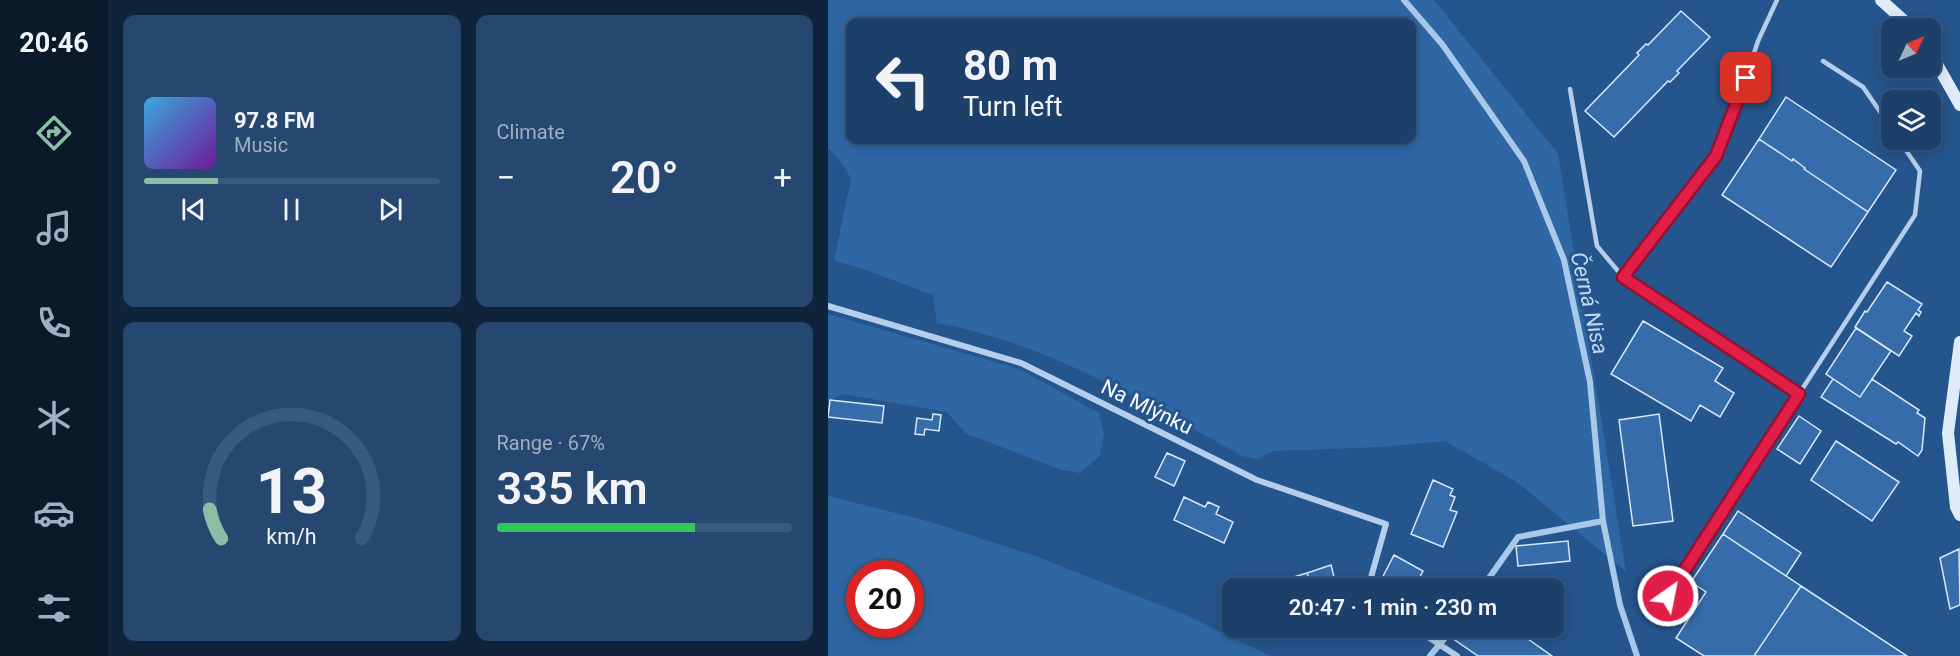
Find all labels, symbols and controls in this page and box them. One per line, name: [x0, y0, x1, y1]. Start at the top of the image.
north arrow: [1881, 18, 1941, 78]
map controls: [1881, 18, 1941, 150]
text: 20:46: [19, 27, 89, 59]
text: 80 m: [963, 41, 1058, 90]
icon: left: [864, 42, 942, 120]
pin: [1720, 52, 1771, 103]
icon: arrive: [1729, 61, 1762, 94]
button: layers: [1881, 90, 1941, 150]
text: Turn left: [963, 91, 1063, 123]
text: 97.8 FM: [234, 108, 315, 133]
icon: directions: [33, 112, 75, 154]
text: Climate: [497, 120, 565, 144]
text: Music: [234, 133, 288, 157]
text: 20°: [610, 151, 679, 204]
text: −: [497, 158, 515, 197]
text: +: [773, 158, 792, 197]
icon: previous: [177, 193, 210, 226]
icon: pause: [275, 193, 308, 226]
icon: next: [374, 193, 407, 226]
icon: music: [33, 207, 75, 249]
water label: Černá Nisa: [1566, 249, 1614, 357]
icon: phone: [33, 302, 75, 344]
street label: Na Mlýnku: [1097, 375, 1197, 439]
icon: climate: [33, 397, 75, 439]
text: Range · 67%: [497, 431, 605, 455]
text: 13: [256, 455, 328, 528]
text: 335 km: [497, 462, 648, 515]
icon: car: [33, 492, 75, 534]
text: km/h: [267, 524, 317, 549]
speed limit sign: 20: [846, 560, 924, 638]
position arrow: [1636, 564, 1700, 628]
icon: filters: [33, 587, 75, 629]
text: 20:47 · 1 min · 230 m: [1289, 595, 1497, 620]

